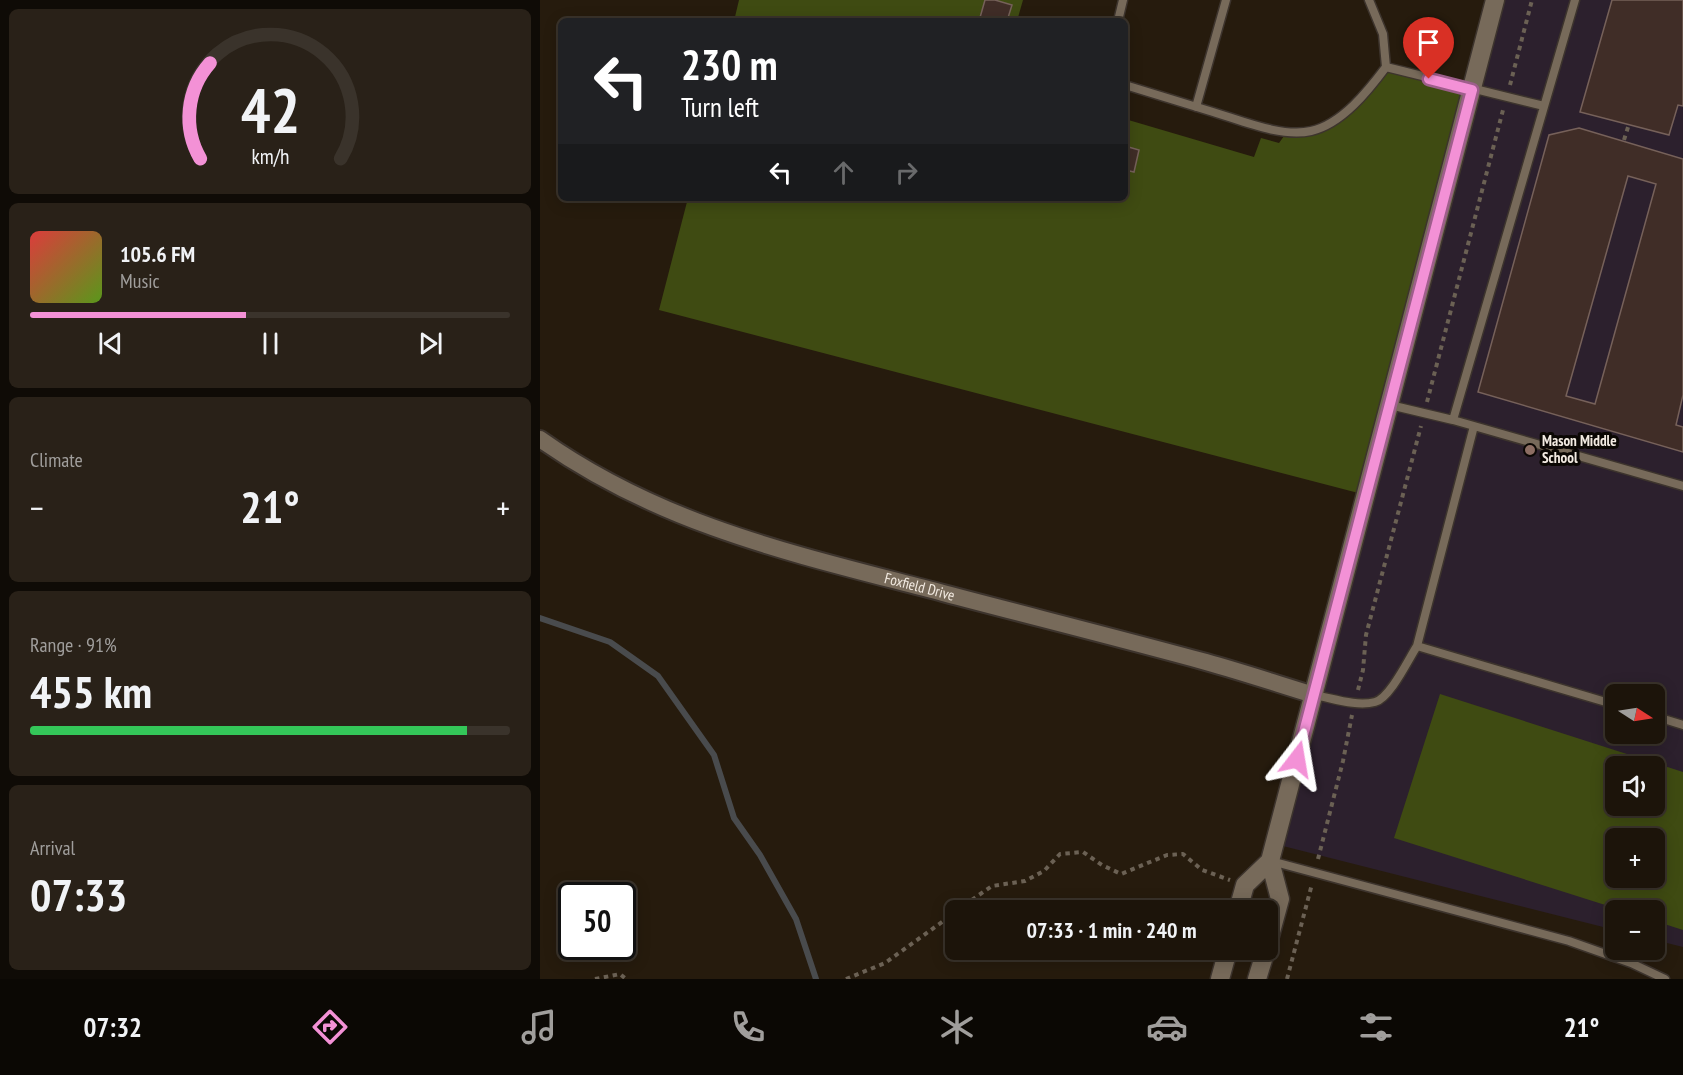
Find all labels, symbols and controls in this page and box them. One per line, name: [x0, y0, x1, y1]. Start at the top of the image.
pin: [1403, 17, 1454, 79]
icon: arrive: [1412, 26, 1445, 59]
text: 230 m: [681, 37, 778, 92]
icon: left: [582, 42, 660, 120]
text: 42: [240, 69, 300, 150]
text: Turn left: [681, 90, 759, 124]
text: km/h: [251, 142, 289, 170]
icon: left: [764, 156, 797, 189]
icon: ahead: [827, 156, 860, 189]
icon: right: [890, 156, 923, 189]
text: 105.6 FM: [120, 240, 195, 268]
text: Music: [120, 268, 160, 294]
icon: previous: [94, 327, 127, 360]
icon: pause: [254, 327, 287, 360]
icon: next: [414, 327, 447, 360]
place label: Mason Middle School: [1542, 431, 1617, 467]
marker: Mason Middle School: [1523, 443, 1537, 457]
text: Climate: [30, 447, 83, 473]
text: 21°: [240, 477, 300, 535]
text: −: [30, 486, 44, 529]
text: +: [496, 486, 510, 529]
street label: Foxfield Drive: [883, 568, 957, 605]
text: Range · 91%: [30, 632, 117, 658]
text: 455 km: [30, 662, 152, 720]
north arrow: [1605, 684, 1665, 744]
map controls: [1605, 684, 1665, 960]
position arrow: [1265, 727, 1329, 791]
button: sound: [1605, 756, 1665, 816]
button: +: [1605, 828, 1665, 888]
text: Arrival: [30, 835, 75, 861]
text: 07:33: [30, 865, 127, 923]
speed limit sign: 50: [558, 882, 636, 960]
button: −: [1605, 900, 1665, 960]
text: 07:33 · 1 min · 240 m: [1026, 916, 1197, 944]
icon: directions: [309, 1006, 351, 1048]
icon: music: [518, 1006, 560, 1048]
icon: phone: [727, 1006, 769, 1048]
icon: climate: [936, 1006, 978, 1048]
icon: car: [1146, 1006, 1188, 1048]
icon: filters: [1355, 1006, 1397, 1048]
text: 07:32: [84, 1010, 142, 1044]
text: 21°: [1564, 1010, 1599, 1044]

